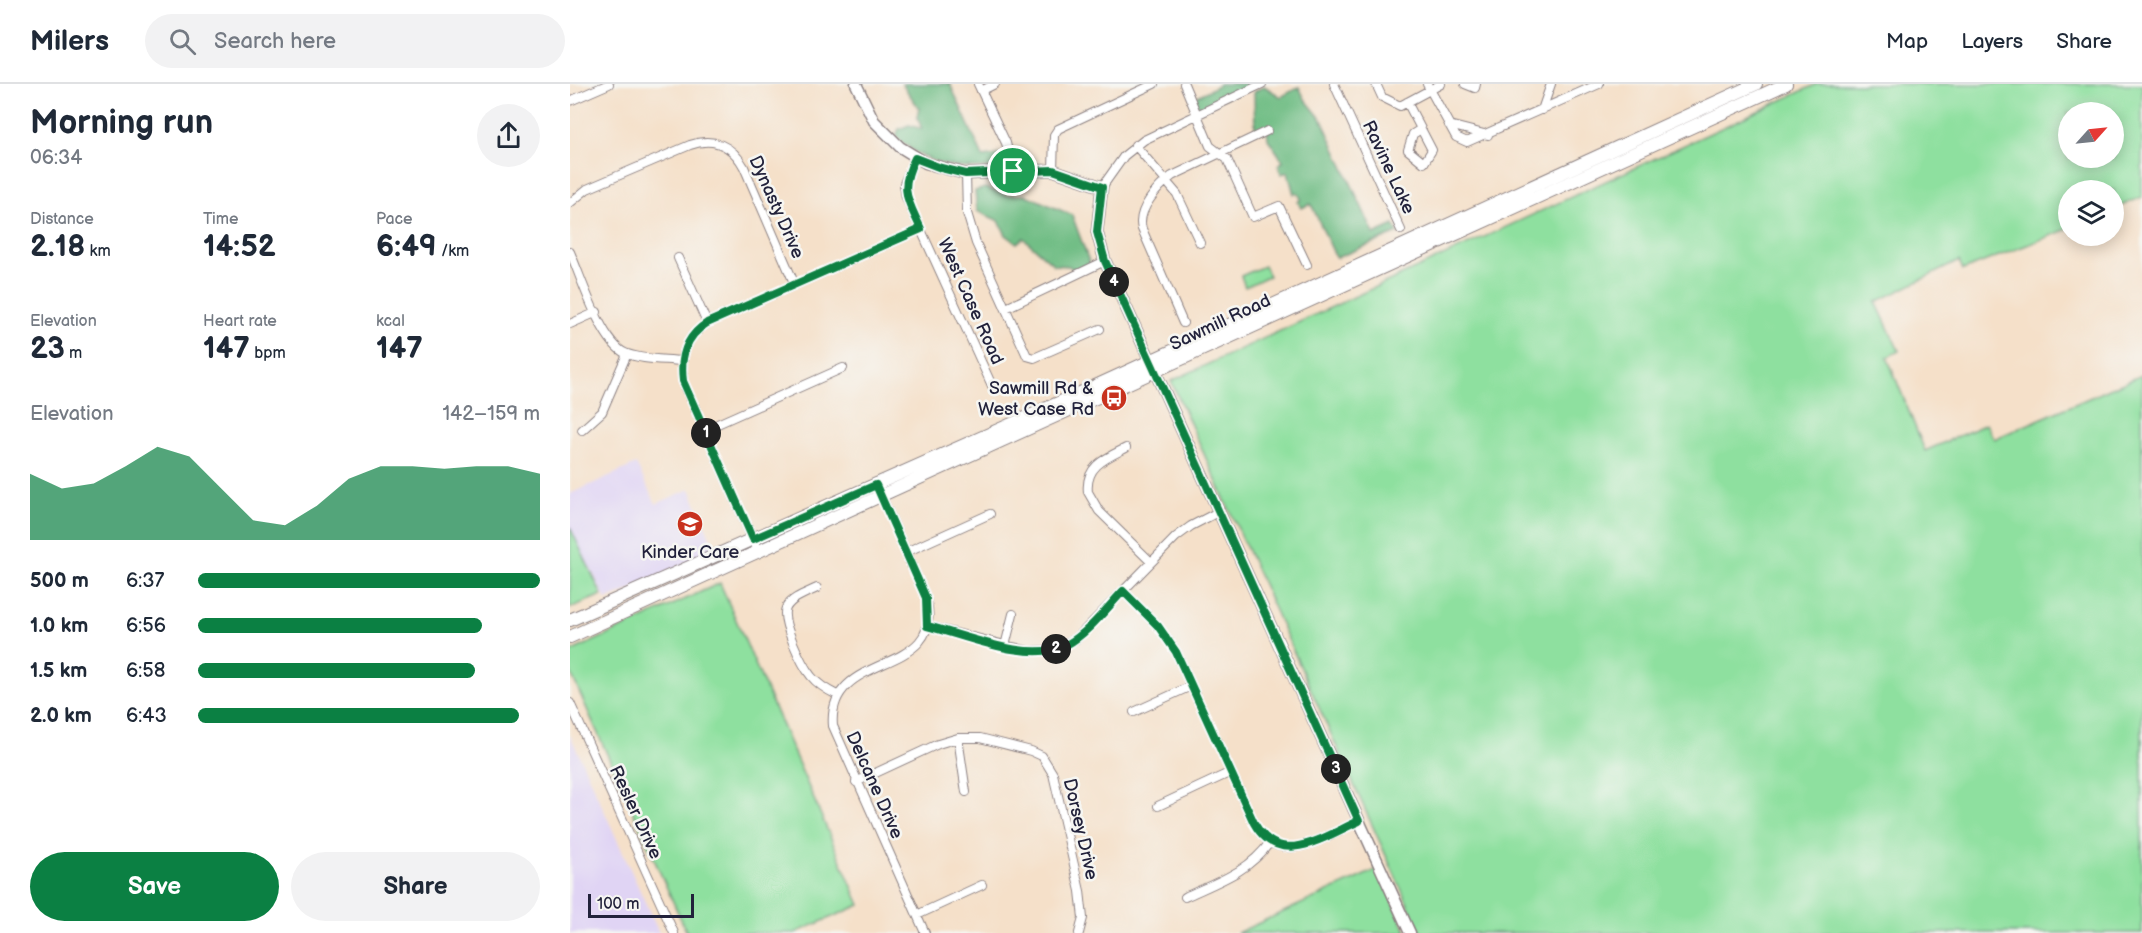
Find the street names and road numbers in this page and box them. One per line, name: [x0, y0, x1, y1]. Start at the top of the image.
street label: Ravine Lake: [1358, 117, 1419, 218]
street label: Dynasty Drive: [745, 153, 809, 262]
street label: West Case Road: [933, 235, 1008, 368]
street label: Sawmill Road: [1167, 290, 1274, 355]
street label: Delcane Drive: [842, 728, 908, 842]
street label: Resler Drive: [605, 762, 666, 863]
street label: Dorsey Drive: [1059, 777, 1102, 882]

